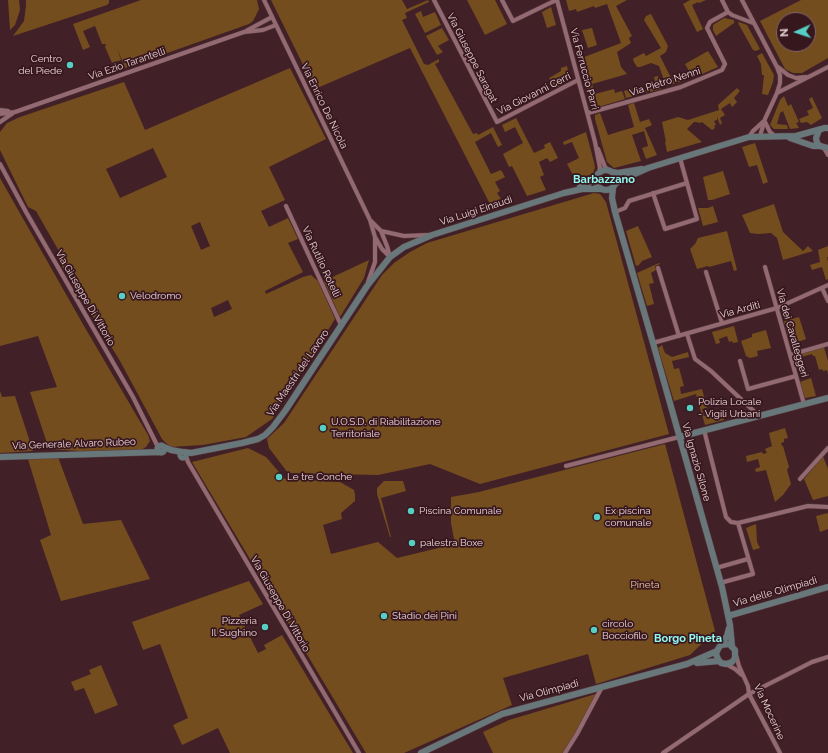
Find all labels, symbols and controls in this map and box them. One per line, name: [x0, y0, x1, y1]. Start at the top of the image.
street label: Via Giuseppe Saragat: [444, 11, 500, 105]
north arrow: [776, 12, 816, 52]
street label: Via Ferruccio Parri: [567, 27, 601, 111]
text: N: [778, 28, 791, 37]
street label: Via Ezio Tarantelli: [87, 45, 167, 83]
place label: Centro del Piede: [18, 53, 62, 76]
marker: Centro del Piede: [65, 60, 75, 70]
street label: Via Enrico De Nicola: [298, 61, 350, 151]
street label: Via Pietro Nenni: [628, 65, 702, 99]
street label: Via Giovanni Cerri: [495, 70, 573, 118]
district label: Barbazzano: [573, 173, 635, 187]
street label: Via Luigi Einaudi: [438, 194, 514, 228]
street label: Via Rutilio Rotelli: [299, 224, 343, 300]
street label: Via Giuseppe Di Vittorio: [53, 248, 117, 348]
street label: Via dei Cavalleggeri: [774, 287, 810, 379]
place label: Velodromo: [130, 290, 181, 302]
marker: Velodromo: [117, 291, 127, 301]
street label: Via Arditi: [719, 299, 761, 321]
street label: Via Maestri del Lavoro: [264, 327, 332, 419]
place label: Polizia Locale - Vigili Urbani: [698, 396, 761, 420]
marker: Polizia Locale - Vigili Urbani: [685, 403, 695, 413]
place label: U.O.S.D. di Riabilitazione Territoriale: [331, 416, 441, 440]
street label: Via Ignazio Silone: [679, 421, 713, 503]
marker: U.O.S.D. di Riabilitazione Territoriale: [318, 423, 328, 433]
street label: Via Generale Alvaro Rubeo: [12, 436, 136, 452]
place label: Le tre Conche: [287, 471, 352, 483]
marker: Le tre Conche: [274, 472, 284, 482]
place label: Piscina Comunale: [419, 505, 502, 517]
place label: Ex piscina comunale: [605, 505, 651, 528]
marker: Piscina Comunale: [406, 506, 416, 516]
marker: Ex piscina comunale: [592, 512, 602, 522]
place label: palestra Boxe: [420, 537, 483, 549]
marker: palestra Boxe: [407, 538, 417, 548]
street label: Via Giuseppe Di Vittorio: [248, 554, 312, 654]
street label: Via delle Olimpiadi: [732, 574, 818, 610]
park label: Pineta: [631, 579, 659, 591]
place label: Stadio dei Pini: [392, 610, 457, 622]
marker: Stadio dei Pini: [379, 611, 389, 621]
place label: Pizzeria Il Sughino: [211, 615, 257, 638]
place label: circolo Bocciofilo: [602, 618, 647, 642]
marker: Pizzeria Il Sughino: [260, 622, 270, 632]
marker: circolo Bocciofilo: [589, 625, 599, 635]
district label: Borgo Pineta: [654, 632, 722, 646]
street label: Via Olimpiadi: [518, 677, 580, 705]
street label: Via Mocerine: [751, 682, 787, 742]

